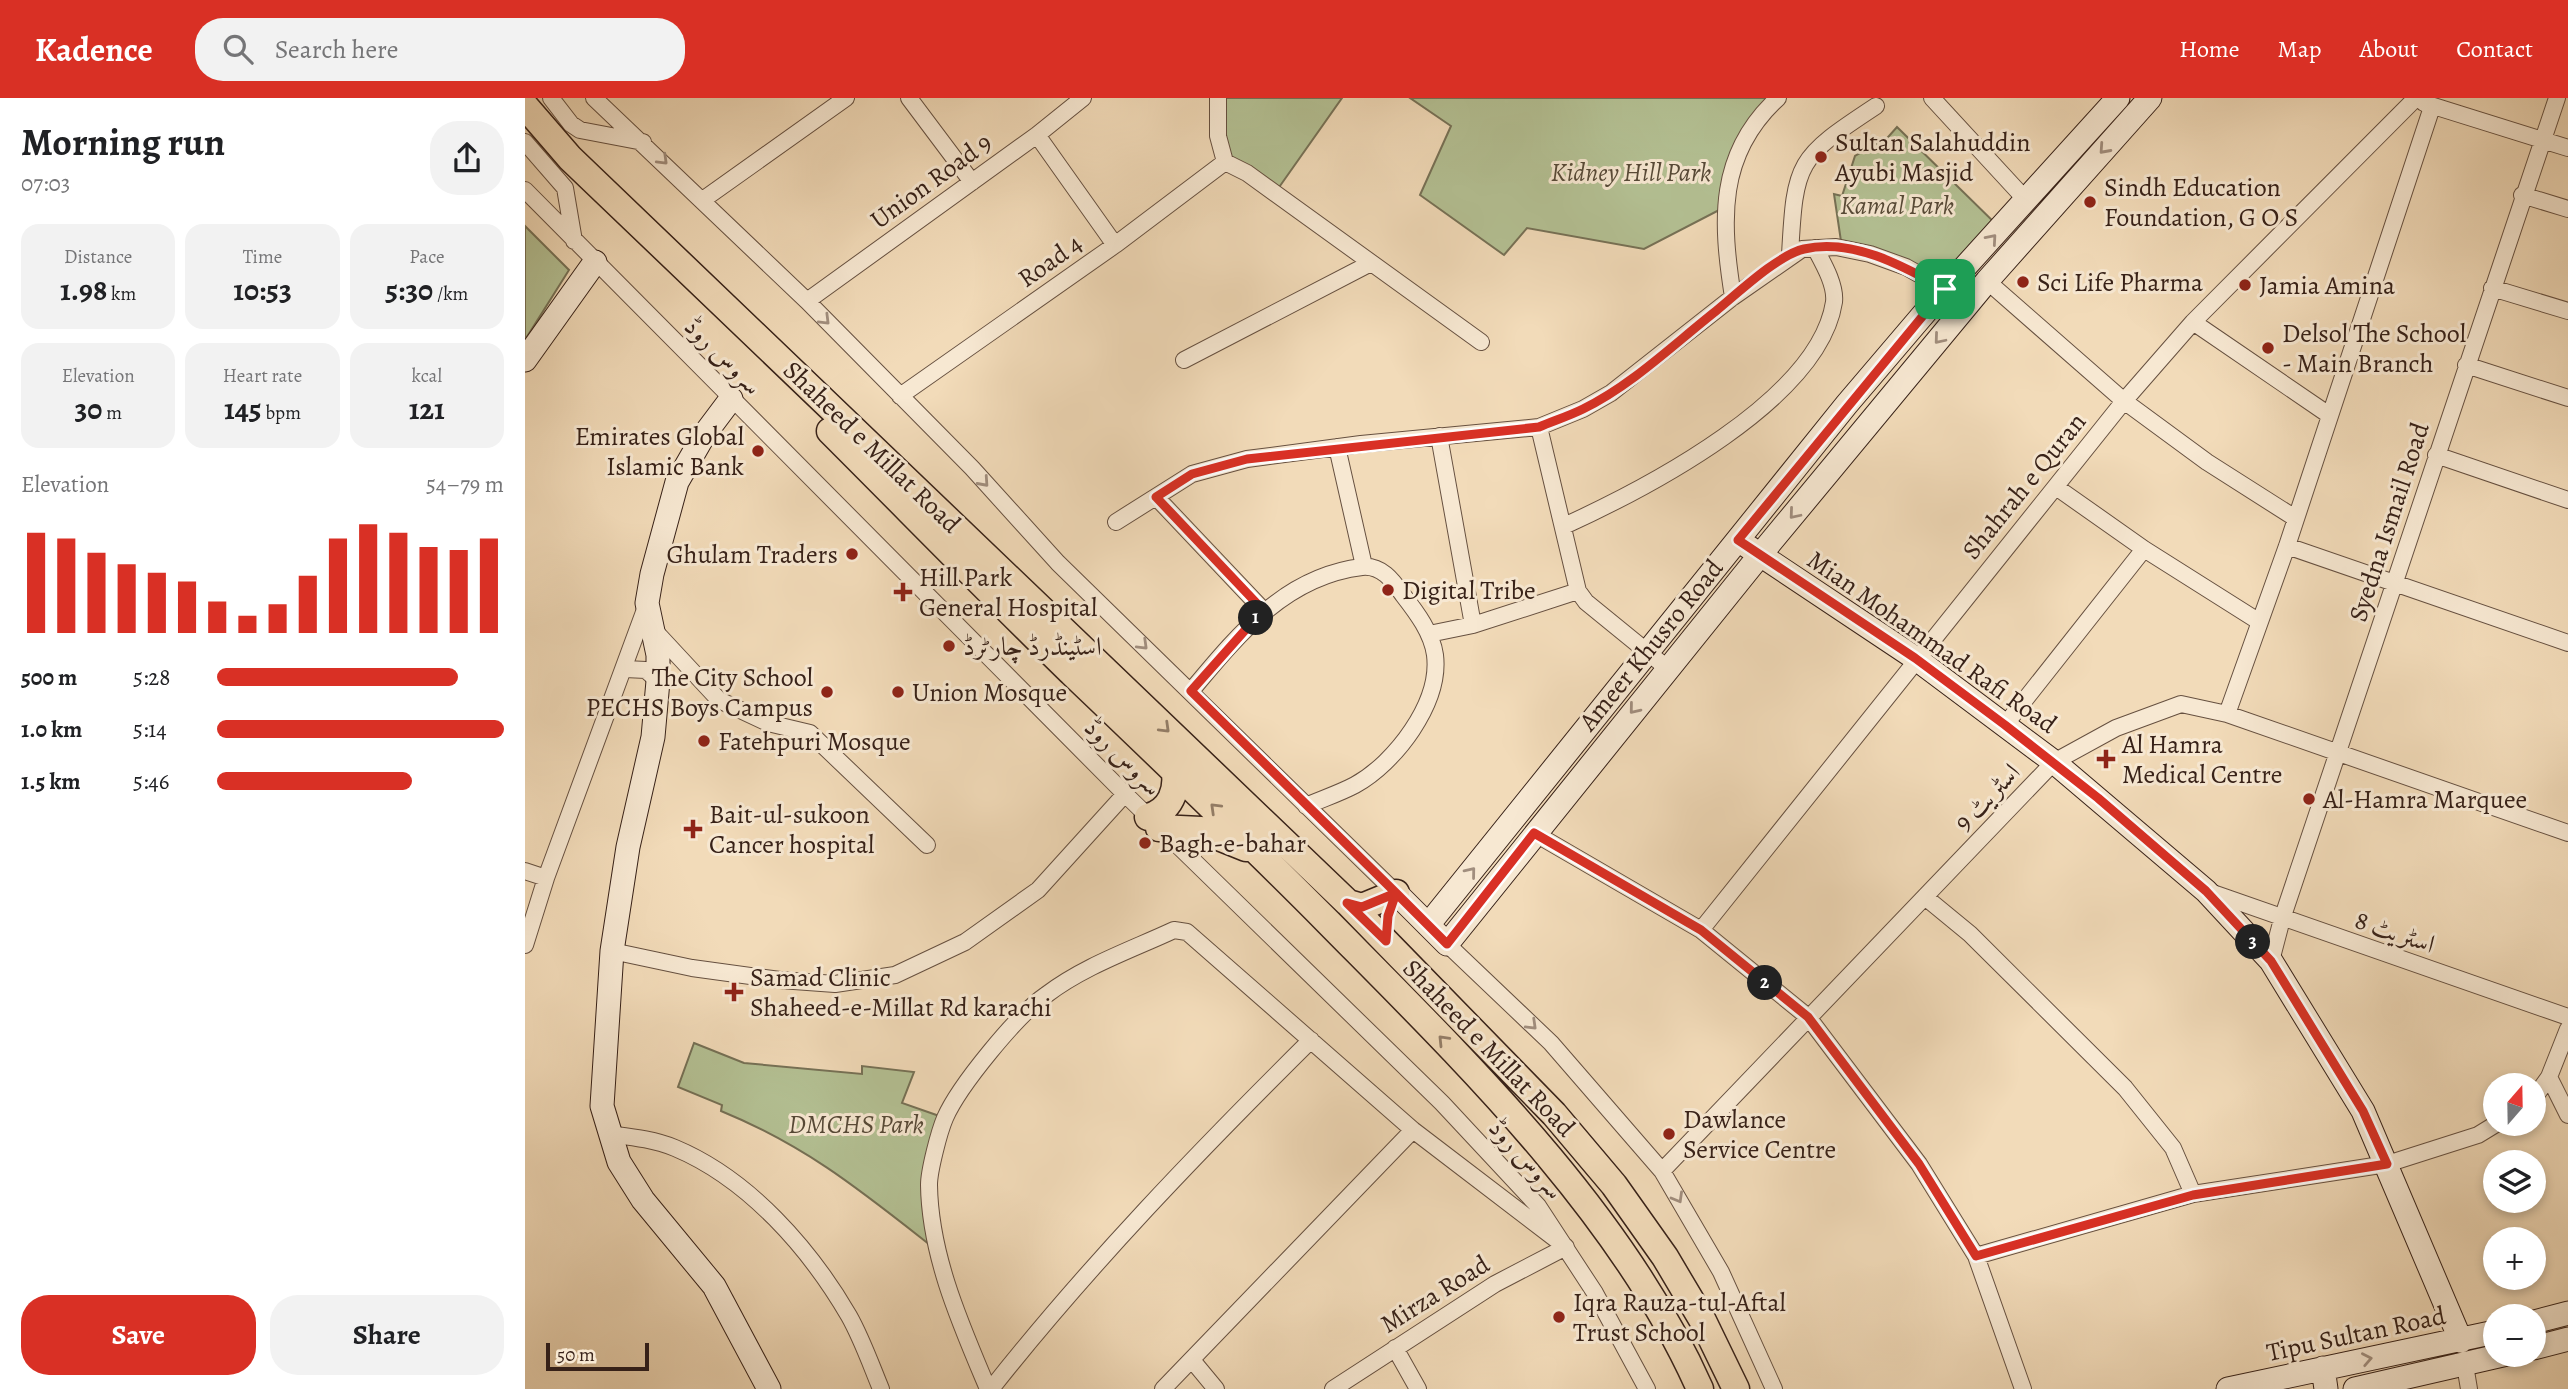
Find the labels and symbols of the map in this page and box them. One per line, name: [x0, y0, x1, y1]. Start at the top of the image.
street label: Union Road 9: [863, 125, 999, 237]
place label: Sultan Salahuddin Ayubi Masjid: [1834, 125, 2031, 190]
one-way arrow: [2100, 140, 2112, 153]
marker: Sultan Salahuddin Ayubi Masjid: [1813, 149, 1829, 165]
one-way arrow: [655, 152, 668, 165]
park label: Kidney Hill Park: [1551, 155, 1711, 190]
place label: Sindh Education Foundation, G O S: [2104, 170, 2298, 235]
park label: Kamal Park: [1840, 188, 1954, 223]
marker: Sindh Education Foundation, G O S: [2082, 194, 2098, 210]
street label: Road 4: [1011, 226, 1089, 296]
one-way arrow: [1984, 234, 1996, 247]
pin: [1915, 259, 1975, 319]
place label: Sci Life Pharma: [2037, 265, 2203, 300]
place label: Jamia Amina: [2259, 268, 2395, 303]
marker: Sci Life Pharma: [2015, 274, 2031, 290]
marker: Jamia Amina: [2237, 277, 2253, 293]
street label: سروس روڈ: [676, 309, 770, 403]
one-way arrow: [817, 311, 830, 324]
place label: Delsol The School - Main Branch: [2282, 316, 2466, 381]
one-way arrow: [1935, 330, 1947, 343]
marker: Delsol The School - Main Branch: [2260, 340, 2276, 356]
street label: Shaheed e Millat Road: [776, 353, 968, 541]
street label: Shahrah e Quran: [1954, 405, 2094, 567]
street label: Syedna Ismail Road: [2340, 418, 2438, 626]
place label: Emirates Global Islamic Bank: [575, 419, 744, 484]
marker: Emirates Global Islamic Bank: [750, 443, 766, 459]
one-way arrow: [976, 474, 989, 487]
one-way arrow: [1789, 506, 1802, 519]
place label: Ghulam Traders: [666, 537, 838, 572]
street label: Mian Mohammad Rafi Road: [1800, 542, 2064, 742]
marker: Ghulam Traders: [844, 546, 860, 562]
street label: Ameer Khusro Road: [1570, 552, 1731, 739]
place label: Hill Park General Hospital: [919, 560, 1097, 625]
place label: Digital Tribe: [1402, 573, 1536, 608]
marker: Hill Park General Hospital: [893, 582, 913, 602]
marker: Digital Tribe: [1380, 582, 1396, 598]
pin: 1: [1239, 601, 1273, 636]
place label: اسٹینڈرڈ چارٹرڈ: [963, 629, 1102, 664]
one-way arrow: [1135, 637, 1148, 650]
marker: اسٹینڈرڈ چارٹرڈ: [941, 638, 957, 654]
place label: The City School PECHS Boys Campus: [586, 660, 813, 725]
place label: Union Mosque: [912, 675, 1067, 710]
marker: The City School PECHS Boys Campus: [819, 684, 835, 700]
marker: Union Mosque: [890, 684, 906, 700]
one-way arrow: [1630, 702, 1643, 714]
street label: سروس روڈ: [1076, 710, 1170, 804]
one-way arrow: [1157, 720, 1170, 733]
place label: Fatehpuri Mosque: [718, 724, 911, 759]
place label: Al Hamra Medical Centre: [2121, 727, 2282, 792]
marker: Fatehpuri Mosque: [696, 733, 712, 749]
marker: Al Hamra Medical Centre: [2096, 749, 2116, 769]
street label: اسٹریٹ 9: [1946, 756, 2028, 838]
place label: Al-Hamra Marquee: [2322, 782, 2527, 817]
marker: Al-Hamra Marquee: [2301, 791, 2317, 807]
place label: Bait-ul-sukoon Cancer hospital: [709, 797, 874, 862]
one-way arrow: [1210, 803, 1223, 816]
marker: Bait-ul-sukoon Cancer hospital: [683, 819, 703, 839]
place label: Bagh-e-bahar: [1159, 826, 1306, 861]
marker: Bagh-e-bahar: [1137, 835, 1153, 851]
one-way arrow: [1463, 868, 1476, 880]
street label: اسٹریٹ 8: [2350, 902, 2440, 962]
pin: 3: [2235, 924, 2271, 960]
street label: Shaheed e Millat Road: [1395, 952, 1583, 1144]
place label: Samad Clinic Shaheed-e-Millat Rd karachi: [750, 960, 1052, 1025]
pin: 2: [1747, 966, 1783, 1001]
marker: Samad Clinic Shaheed-e-Millat Rd karachi: [724, 982, 744, 1002]
one-way arrow: [1524, 1016, 1537, 1029]
one-way arrow: [1439, 1035, 1452, 1048]
north arrow: [2483, 1073, 2546, 1136]
place label: Dawlance Service Centre: [1683, 1102, 1836, 1167]
park label: DMCHS Park: [788, 1107, 924, 1142]
street label: سروس روڈ: [1480, 1111, 1572, 1207]
marker: Dawlance Service Centre: [1661, 1126, 1677, 1142]
one-way arrow: [1670, 1191, 1683, 1204]
street label: Mirza Road: [1374, 1247, 1496, 1341]
place label: Iqra Rauza-tul-Aftal Trust School: [1573, 1285, 1786, 1350]
street label: Tipu Sultan Road: [2263, 1298, 2449, 1370]
marker: Iqra Rauza-tul-Aftal Trust School: [1551, 1309, 1567, 1325]
scale bar: [546, 1340, 649, 1372]
one-way arrow: [2361, 1353, 2373, 1368]

